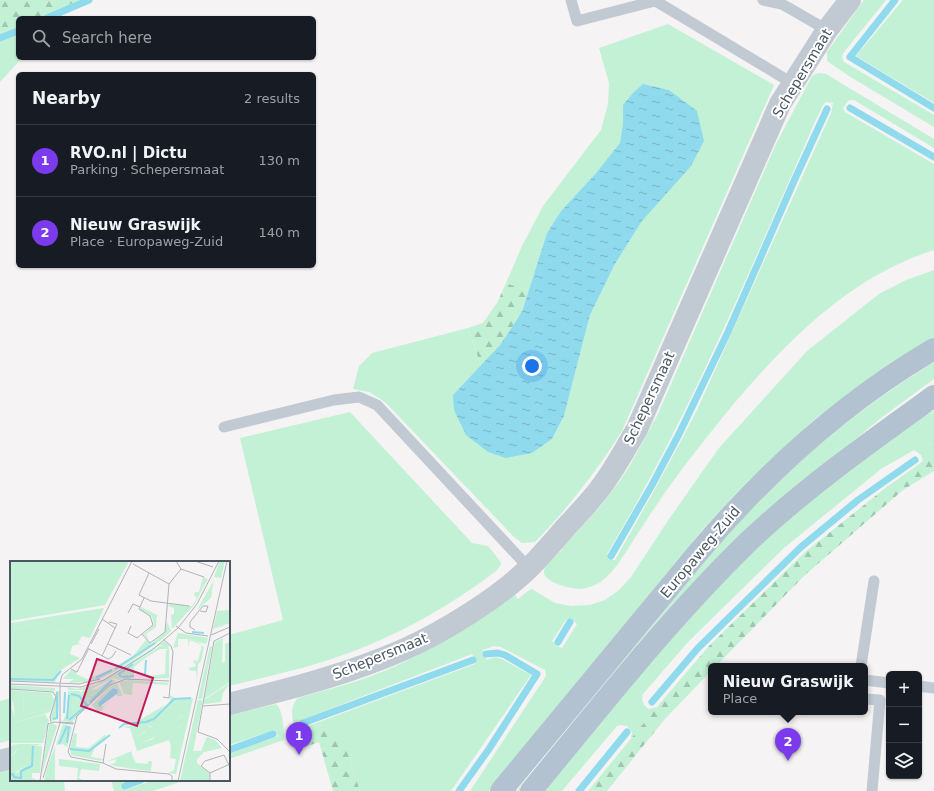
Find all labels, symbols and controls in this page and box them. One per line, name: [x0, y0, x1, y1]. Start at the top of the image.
search box: [16, 16, 316, 60]
street label: Schepersmaat: [769, 25, 835, 120]
icon: search: [30, 27, 52, 49]
text: Search here: [62, 29, 152, 47]
text: Nearby: [32, 88, 101, 108]
text: 2 results: [244, 91, 300, 106]
text: RVO.nl | Dictu: [70, 144, 187, 162]
text: 1: [40, 153, 50, 168]
text: 130 m: [258, 153, 300, 168]
text: Parking · Schepersmaat: [70, 162, 224, 177]
text: Nieuw Graswijk: [70, 216, 201, 234]
text: 2: [40, 225, 50, 240]
text: 140 m: [258, 225, 300, 240]
text: Place · Europaweg-Zuid: [70, 234, 223, 249]
street label: Schepersmaat: [620, 348, 678, 447]
your location: [522, 356, 542, 376]
street label: Europaweg-Zuid: [657, 503, 743, 601]
inset map: [10, 561, 230, 781]
street label: Schepersmaat: [330, 629, 430, 682]
popup: [708, 663, 868, 715]
map controls: [886, 671, 922, 779]
button: +: [886, 671, 922, 707]
text: Nieuw Graswijk: [723, 673, 853, 691]
text: Place: [723, 691, 757, 706]
button: −: [886, 707, 922, 743]
pin: 1: [286, 722, 312, 755]
pin: 2: [775, 728, 801, 761]
button: layers: [886, 743, 922, 779]

